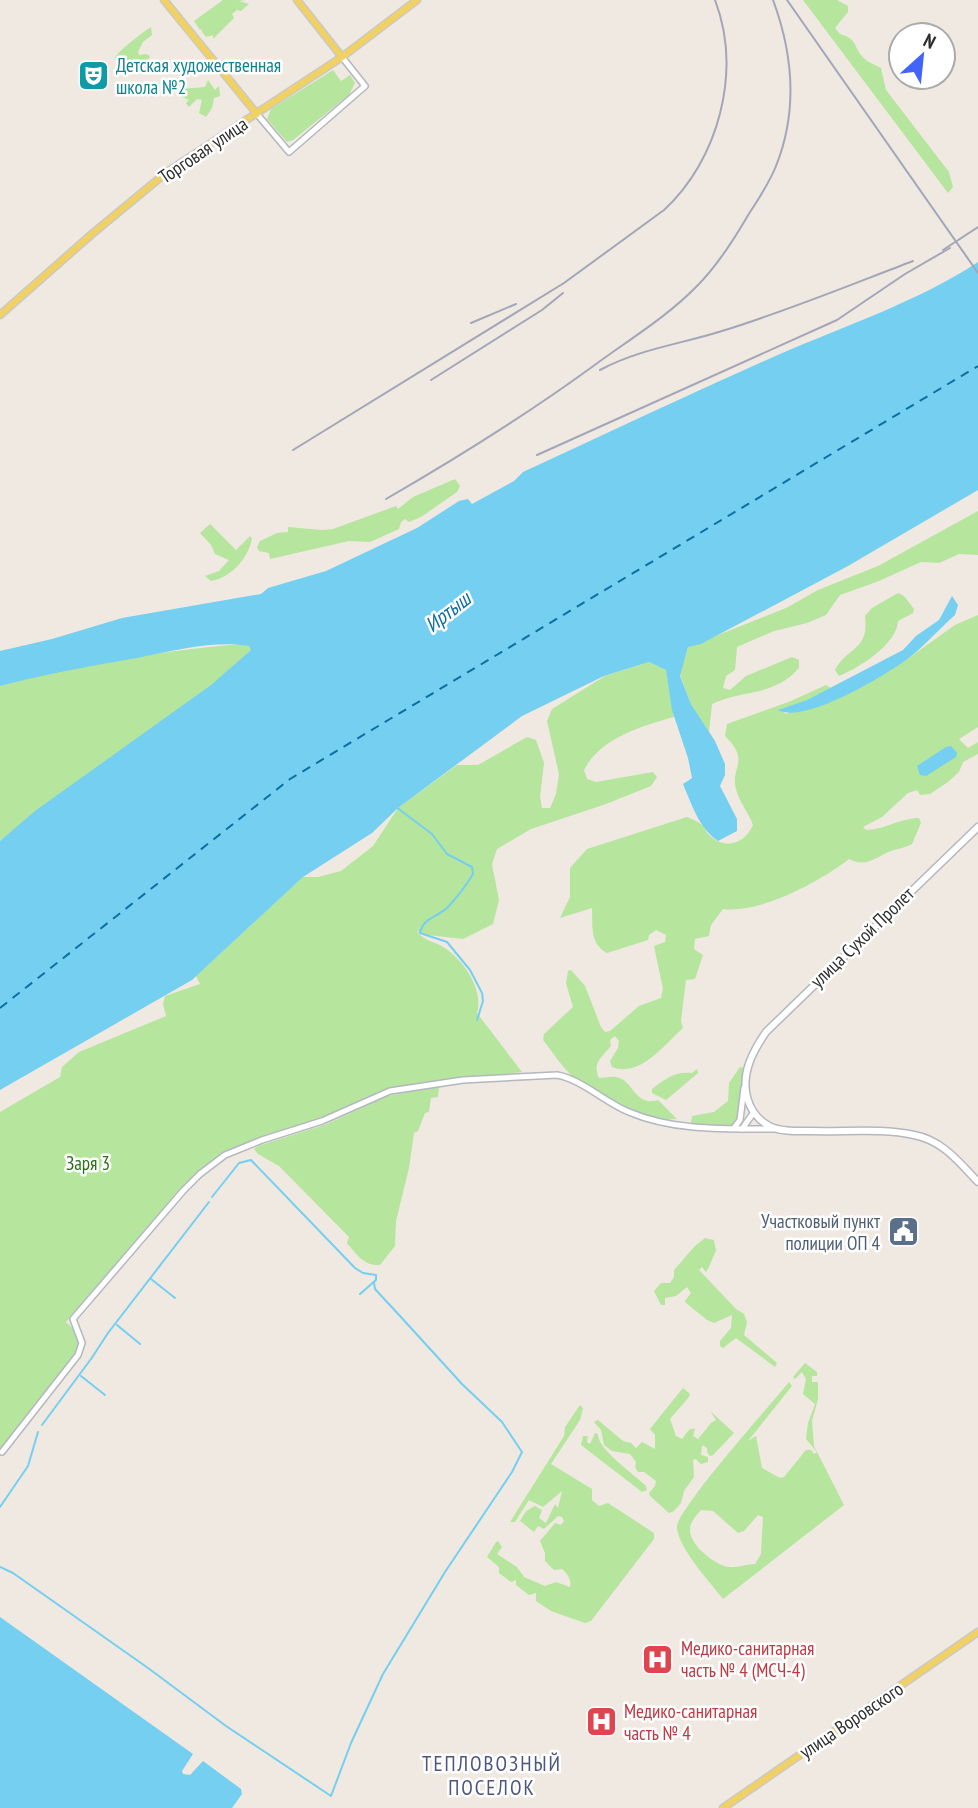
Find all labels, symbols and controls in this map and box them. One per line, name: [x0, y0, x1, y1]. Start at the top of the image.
north arrow: [887, 21, 957, 91]
text: N: [920, 28, 940, 54]
place label: Детская художественная школа №2: [116, 53, 281, 99]
theatre icon: Детская художественная школа №2: [76, 59, 110, 93]
street label: Торговая улица: [154, 111, 252, 189]
water label: Иртыш: [419, 584, 477, 638]
street label: улица Сухой Пролет: [805, 881, 920, 992]
park label: Заря 3: [66, 1151, 110, 1175]
place label: Участковый пункт полиции ОП 4: [761, 1209, 881, 1255]
public building icon: Участковый пункт полиции ОП 4: [886, 1215, 920, 1249]
place label: Медико-санитарная часть № 4 (МСЧ-4): [681, 1636, 814, 1682]
hospital icon: Медико-санитарная часть № 4 (МСЧ-4): [641, 1642, 675, 1676]
street label: улица Воровского: [795, 1676, 907, 1764]
place label: Медико-санитарная часть № 4: [624, 1699, 757, 1745]
hospital icon: Медико-санитарная часть № 4: [584, 1705, 618, 1739]
district label: ТЕПЛОВОЗНЫЙ ПОСЕЛОК: [422, 1750, 562, 1801]

